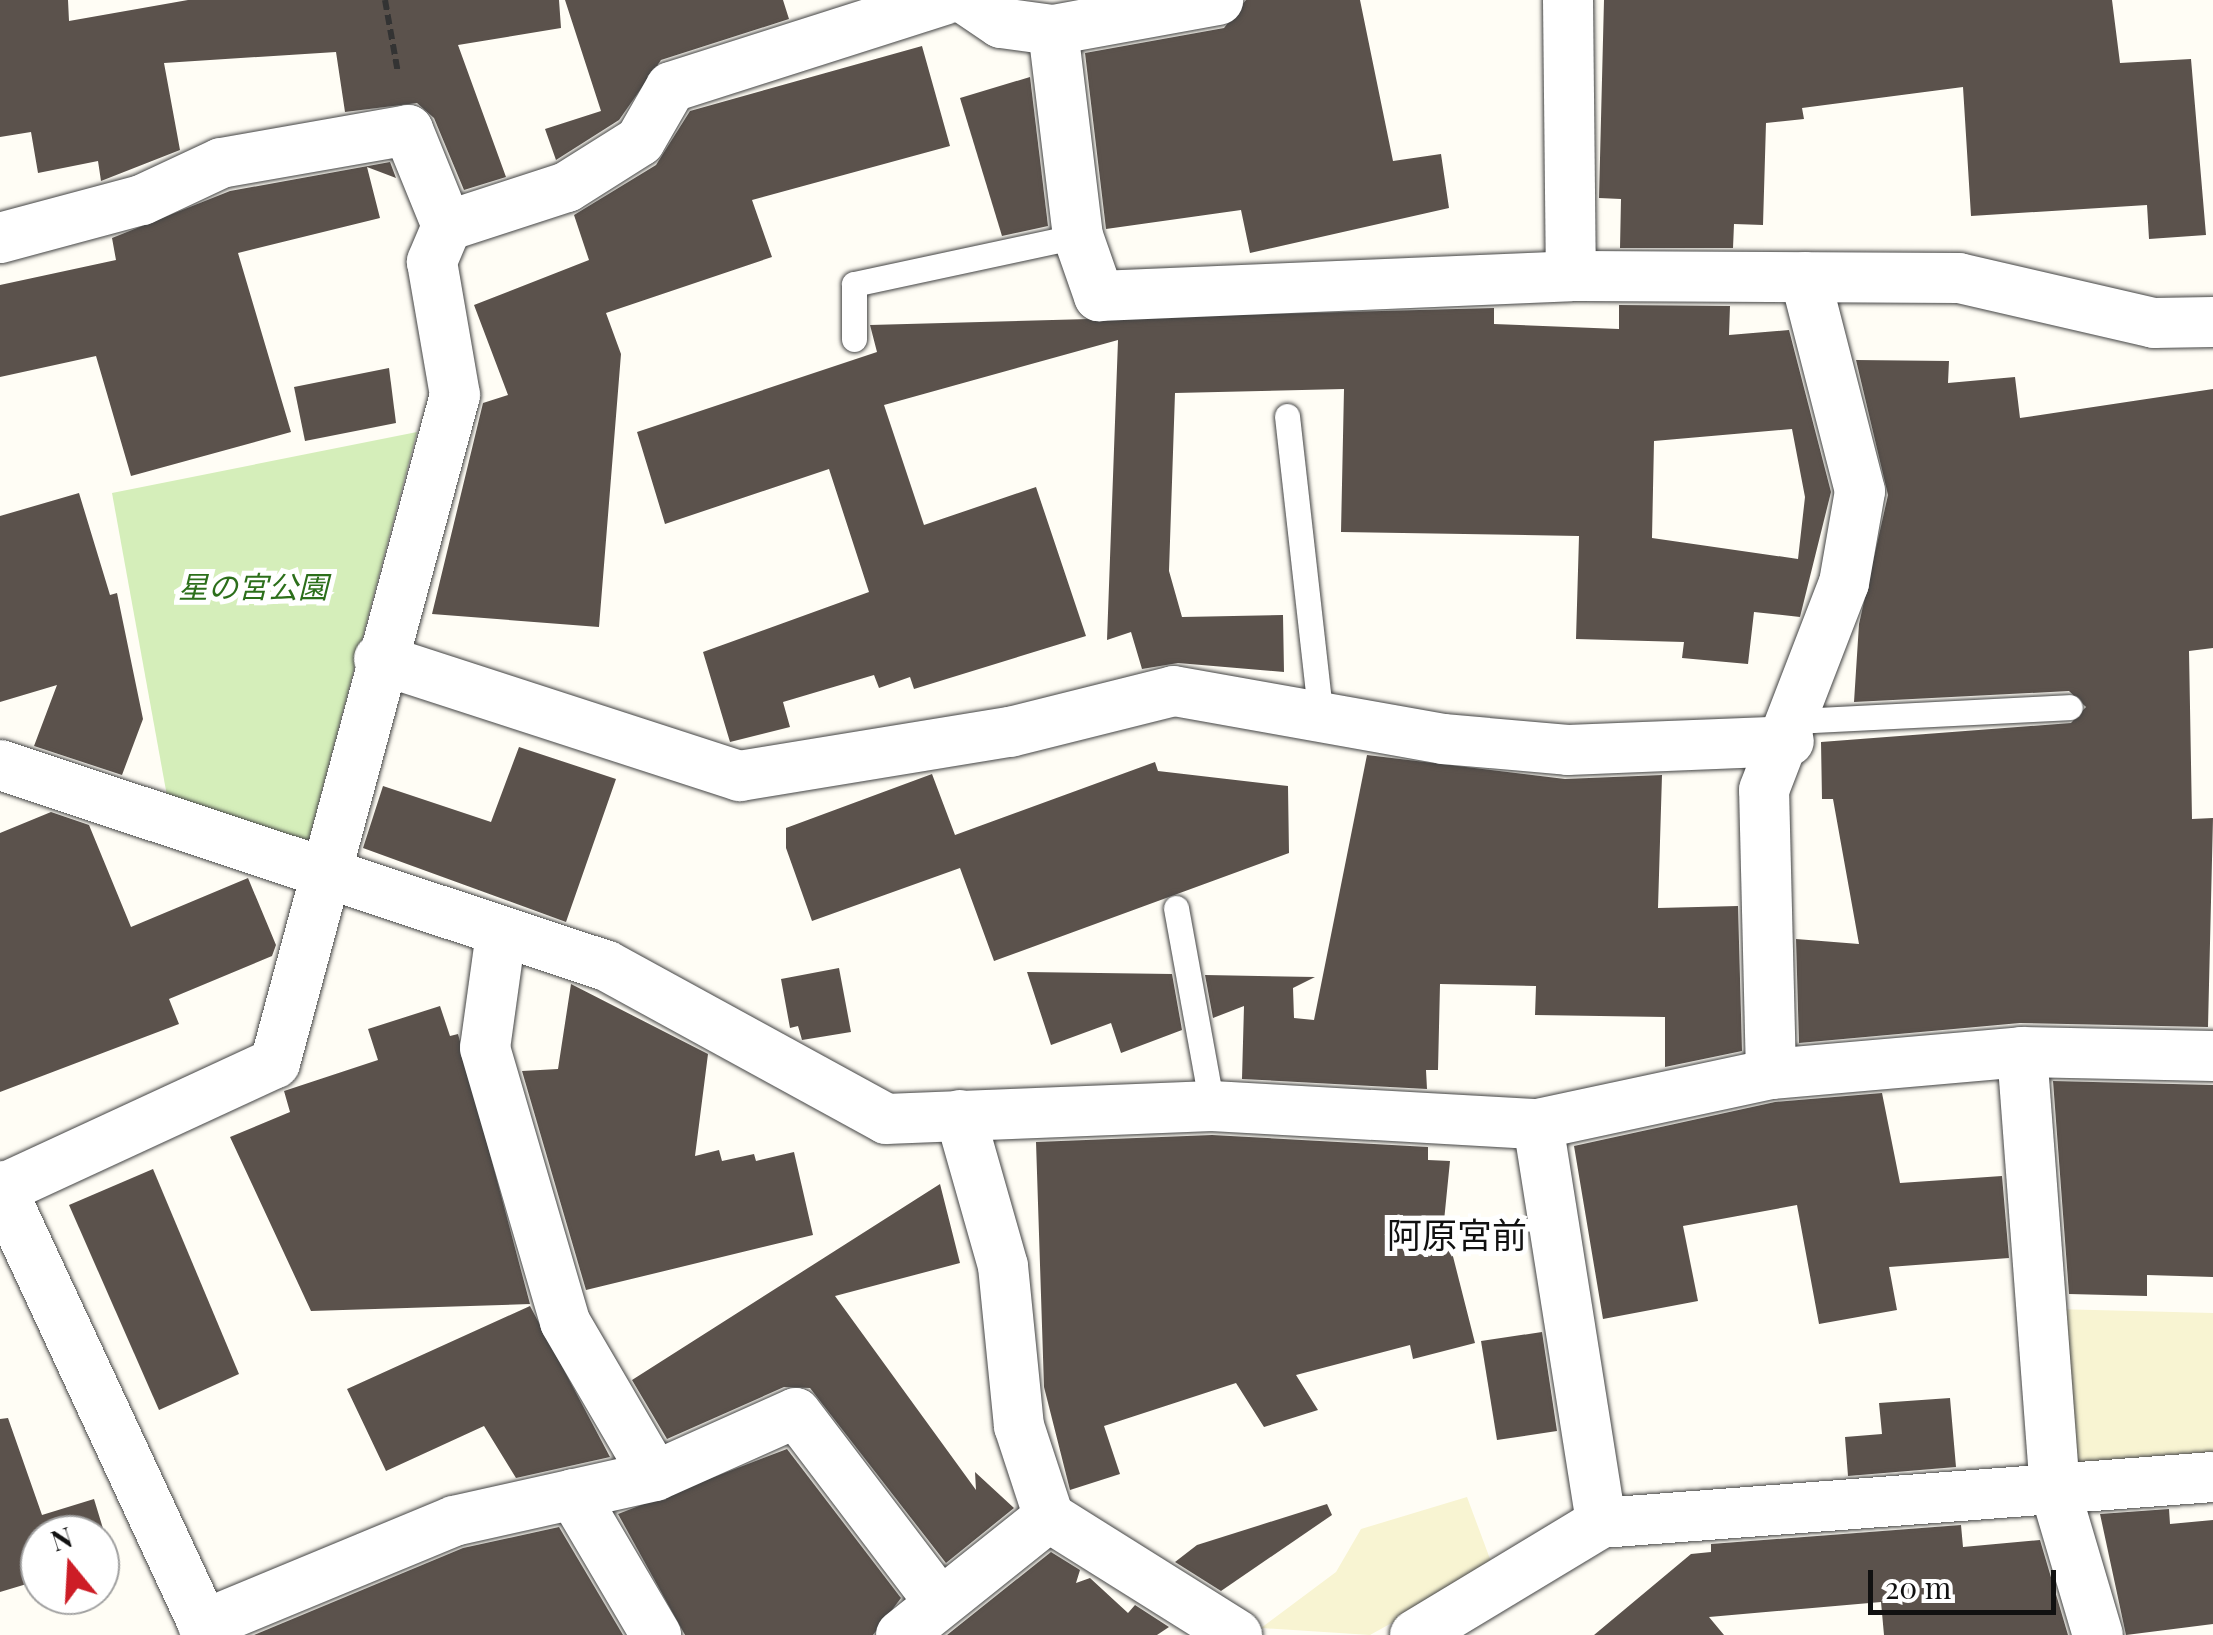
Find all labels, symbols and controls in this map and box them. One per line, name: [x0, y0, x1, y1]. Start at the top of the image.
park label: 星の宮公園: [178, 568, 328, 604]
district label: 阿原宮前: [1387, 1213, 1527, 1255]
north arrow: [20, 1515, 120, 1615]
text: N: [46, 1517, 77, 1559]
scale bar: [1873, 1550, 2060, 1612]
text: 20 m: [1885, 1567, 1951, 1607]

